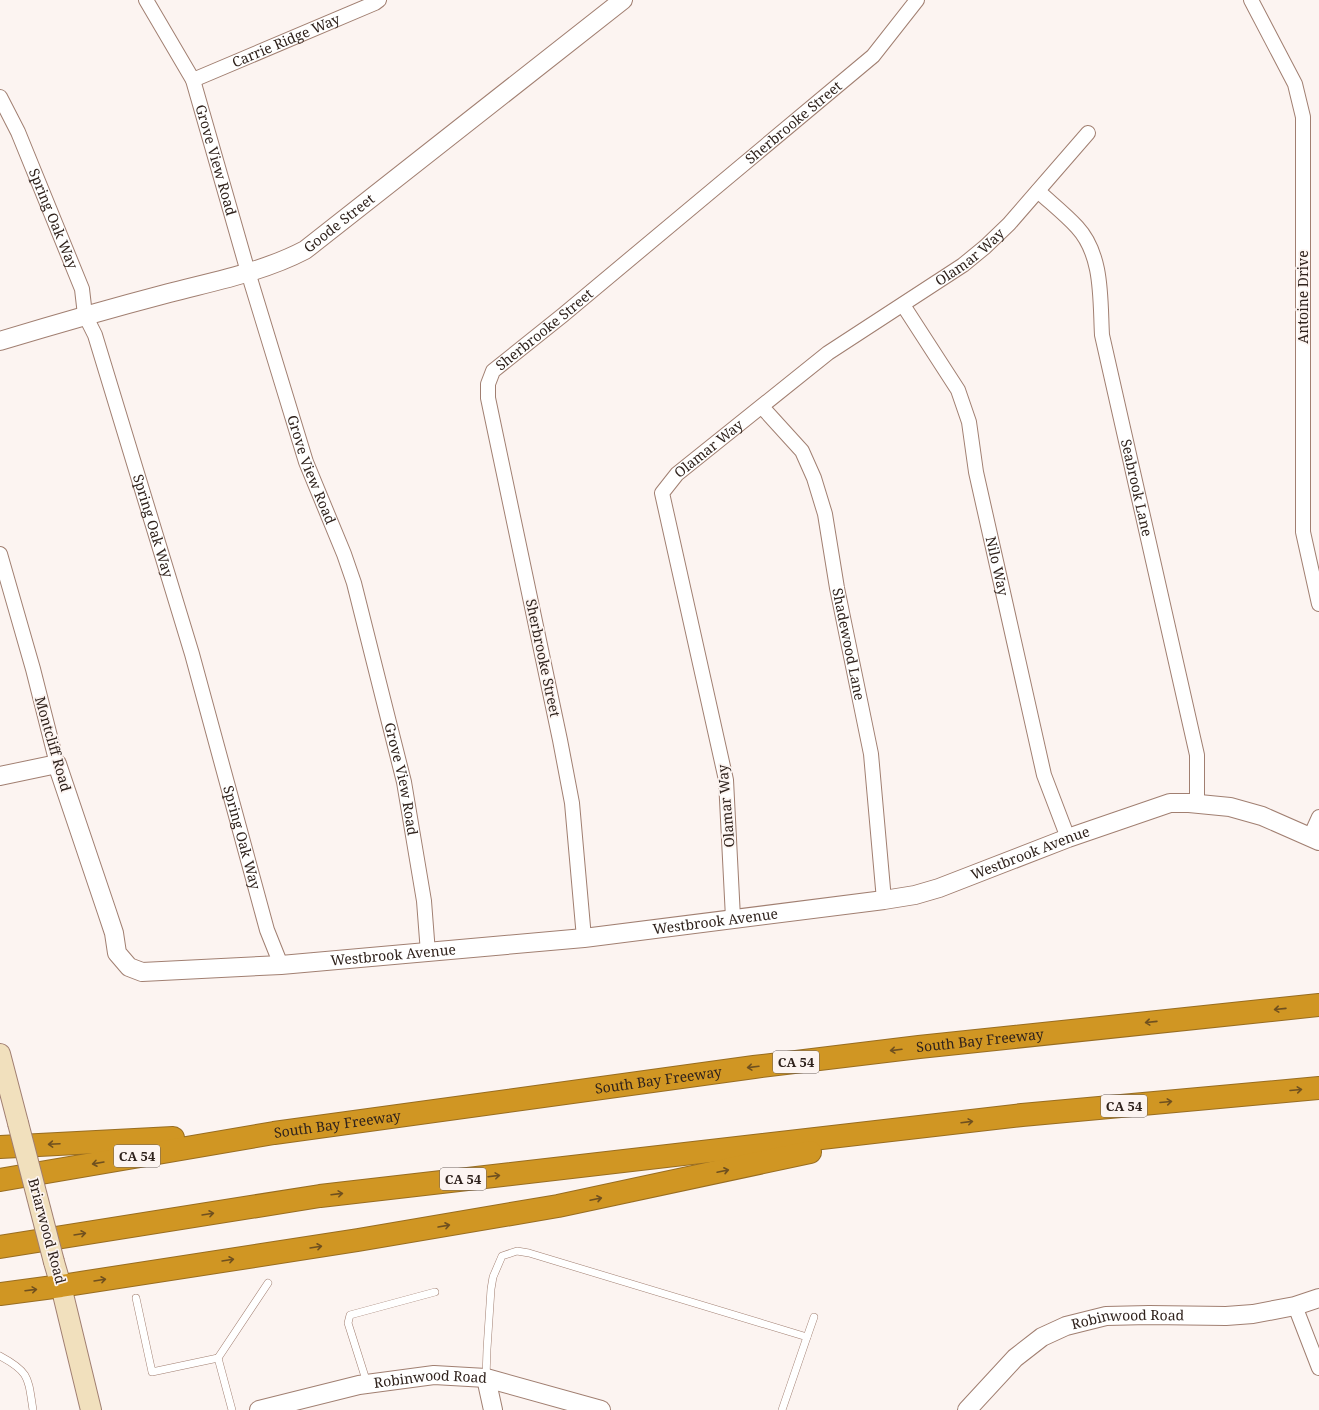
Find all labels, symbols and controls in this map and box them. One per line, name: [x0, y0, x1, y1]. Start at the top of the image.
street label: Carrie Ridge Way: [229, 9, 343, 71]
street label: Sherbrooke Street: [741, 76, 845, 168]
street label: Grove View Road: [191, 102, 241, 218]
street label: Spring Oak Way: [25, 165, 83, 272]
street label: Goode Street: [299, 189, 378, 257]
street label: Olamar Way: [931, 224, 1008, 290]
street label: Antoine Drive: [1293, 250, 1312, 344]
street label: Sherbrooke Street: [491, 284, 597, 374]
street label: Grove View Road: [283, 413, 341, 527]
street label: Olamar Way: [670, 415, 747, 482]
street label: Seabrook Lane: [1117, 437, 1157, 538]
street label: Spring Oak Way: [129, 472, 178, 580]
street label: Nilo Way: [982, 534, 1014, 598]
street label: Shadewood Lane: [828, 586, 870, 702]
street label: Sherbrooke Street: [522, 597, 565, 719]
street label: Montcliff Road: [31, 694, 76, 794]
street label: Grove View Road: [380, 720, 423, 837]
street label: Olamar Way: [712, 764, 739, 848]
street label: Spring Oak Way: [219, 783, 266, 892]
street label: Westbrook Avenue: [968, 821, 1092, 884]
street label: Westbrook Avenue: [652, 904, 779, 938]
street label: Westbrook Avenue: [330, 939, 457, 970]
one-way arrow: [1274, 1005, 1287, 1013]
one-way arrow: [1145, 1019, 1158, 1026]
street label: South Bay Freeway: [915, 1024, 1045, 1056]
one-way arrow: [890, 1046, 903, 1053]
road number: CA 54: [773, 1051, 819, 1073]
street label: South Bay Freeway: [594, 1062, 723, 1098]
one-way arrow: [747, 1063, 760, 1071]
one-way arrow: [1289, 1087, 1302, 1094]
road number: CA 54: [1101, 1095, 1147, 1117]
one-way arrow: [1159, 1098, 1172, 1106]
street label: South Bay Freeway: [273, 1106, 402, 1142]
one-way arrow: [960, 1118, 973, 1126]
one-way arrow: [48, 1141, 61, 1148]
road number: CA 54: [114, 1145, 160, 1167]
one-way arrow: [92, 1159, 105, 1167]
one-way arrow: [717, 1167, 730, 1175]
road number: CA 54: [440, 1168, 486, 1190]
one-way arrow: [487, 1172, 500, 1180]
street label: Briarwood Road: [24, 1176, 71, 1286]
one-way arrow: [330, 1190, 343, 1198]
one-way arrow: [590, 1195, 603, 1203]
one-way arrow: [201, 1210, 214, 1218]
one-way arrow: [437, 1221, 450, 1229]
one-way arrow: [73, 1230, 86, 1238]
one-way arrow: [309, 1242, 322, 1250]
one-way arrow: [221, 1256, 234, 1264]
one-way arrow: [93, 1276, 106, 1284]
one-way arrow: [24, 1286, 37, 1293]
street label: Robinwood Road: [1069, 1305, 1185, 1333]
street label: Robinwood Road: [373, 1365, 488, 1392]

